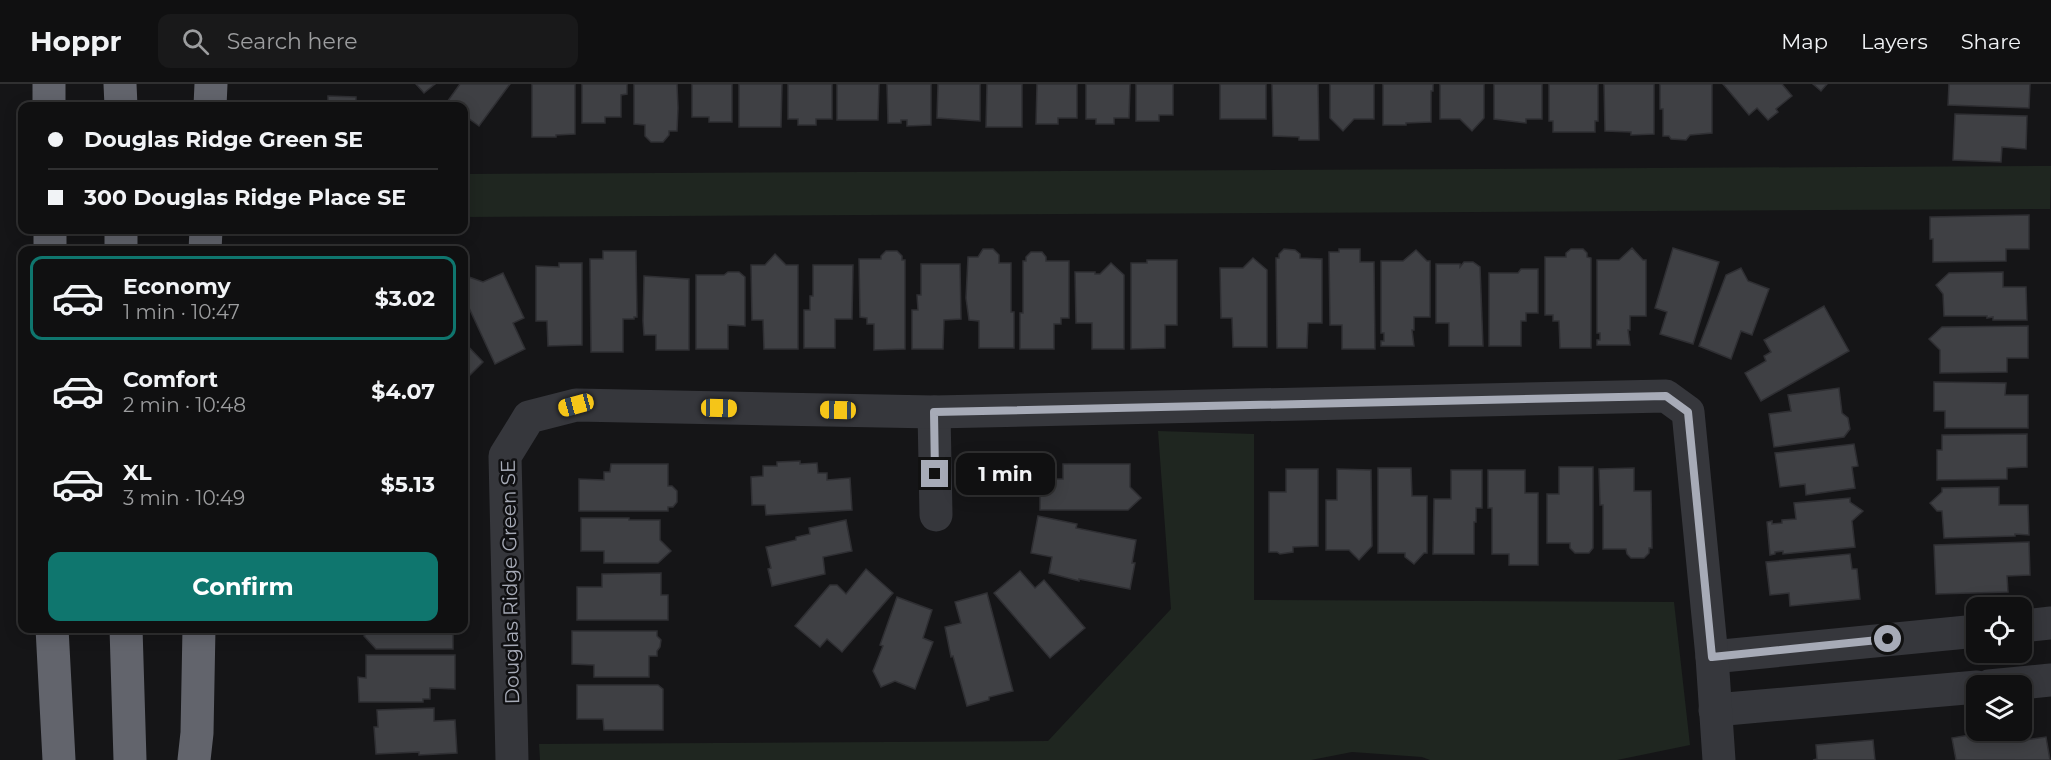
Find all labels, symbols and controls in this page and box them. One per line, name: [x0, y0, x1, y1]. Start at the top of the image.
search box: [158, 14, 578, 68]
text: Hoppr: [30, 24, 122, 58]
icon: search: [179, 25, 212, 58]
text: Search here: [227, 28, 358, 55]
text: Map: [1781, 29, 1828, 54]
text: Layers: [1861, 29, 1928, 54]
text: Share: [1961, 29, 2021, 54]
text: Douglas Ridge Green SE: [84, 126, 363, 153]
text: 300 Douglas Ridge Place SE: [84, 184, 406, 211]
icon: car: [51, 271, 105, 325]
text: Economy: [123, 273, 231, 300]
text: $3.02: [375, 285, 435, 312]
text: 1 min · 10:47: [123, 300, 240, 324]
icon: car: [51, 364, 105, 418]
text: Comfort: [123, 366, 218, 393]
text: $4.07: [371, 378, 435, 405]
car: [556, 392, 596, 418]
text: 2 min · 10:48: [123, 393, 246, 417]
car: [701, 399, 737, 417]
car: [820, 401, 856, 419]
callout: 1 min: [956, 453, 1055, 495]
icon: car: [51, 457, 105, 511]
text: XL: [123, 459, 152, 486]
street label: Douglas Ridge Green SE: [496, 459, 524, 705]
route end: [921, 460, 948, 487]
text: 1 min: [978, 462, 1033, 486]
text: $5.13: [381, 471, 435, 498]
text: 3 min · 10:49: [123, 486, 245, 510]
button: Confirm: [48, 552, 438, 621]
map controls: [1966, 597, 2032, 741]
button: locate: [1966, 597, 2032, 663]
route start: [1874, 625, 1901, 652]
button: layers: [1966, 675, 2032, 741]

